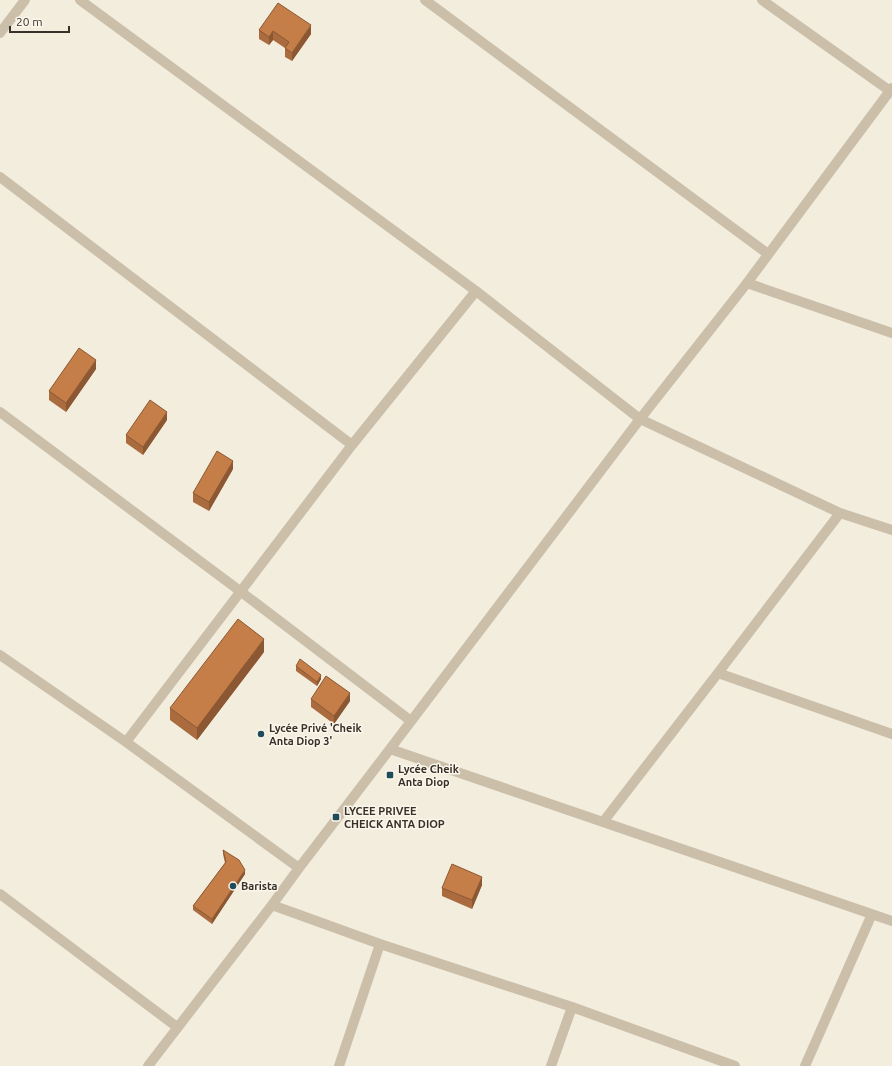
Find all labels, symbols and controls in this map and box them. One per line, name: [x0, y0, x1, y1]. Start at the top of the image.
scale bar: [10, 8, 69, 34]
text: 20 m: [16, 15, 43, 28]
place label: Lycée Privé 'Cheik Anta Diop 3': [269, 722, 362, 747]
marker: Lycée Privé 'Cheik Anta Diop 3': [256, 729, 266, 739]
place label: Lycée Cheik Anta Diop: [398, 763, 460, 788]
marker: Lycée Cheik Anta Diop: [385, 770, 395, 780]
place label: LYCEE PRIVEE CHEICK ANTA DIOP: [344, 805, 445, 830]
marker: LYCEE PRIVEE CHEICK ANTA DIOP: [331, 812, 341, 822]
place label: Barista: [241, 880, 278, 892]
marker: Barista: [228, 881, 238, 891]

